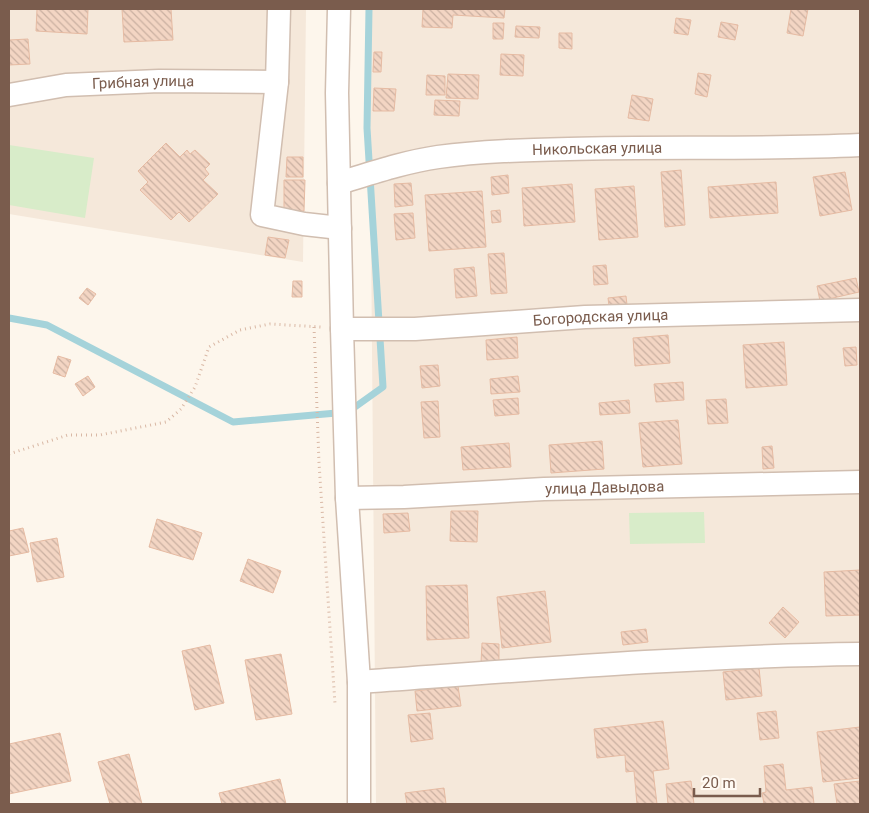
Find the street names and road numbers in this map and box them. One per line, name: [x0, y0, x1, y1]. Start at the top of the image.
street label: Грибная улица: [92, 72, 194, 93]
street label: Никольская улица: [532, 139, 662, 159]
street label: Богородская улица: [532, 306, 669, 330]
street label: улица Давыдова: [545, 477, 664, 498]

